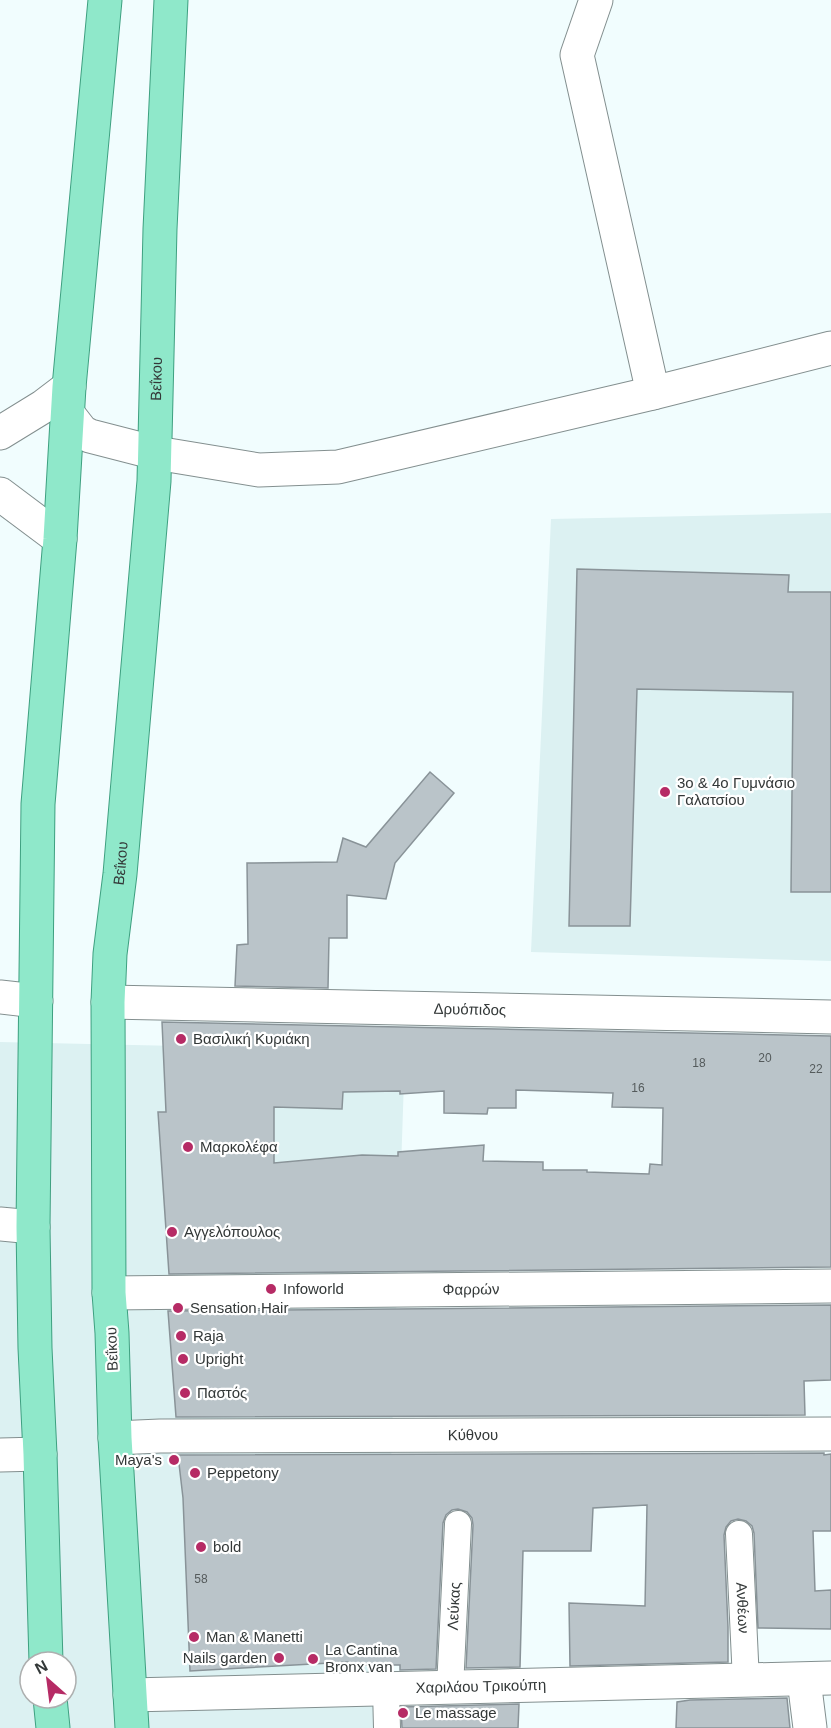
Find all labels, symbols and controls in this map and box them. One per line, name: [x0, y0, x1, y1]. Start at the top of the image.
street label: Βεΐκου: [147, 357, 165, 401]
place label: 3ο & 4ο Γυμνάσιο Γαλατσίου: [677, 774, 795, 808]
marker: 3ο & 4ο Γυμνάσιο Γαλατσίου: [658, 785, 672, 799]
street label: Βεΐκου: [110, 841, 131, 886]
street label: Δρυόπιδος: [433, 1000, 506, 1018]
place label: Βασιλική Κυριάκη: [193, 1030, 310, 1047]
marker: Βασιλική Κυριάκη: [174, 1032, 188, 1046]
house number: 20: [758, 1051, 772, 1065]
house number: 18: [692, 1056, 706, 1070]
house number: 22: [809, 1062, 823, 1076]
house number: 16: [631, 1081, 645, 1095]
place label: Μαρκολέφα: [200, 1138, 278, 1155]
marker: Μαρκολέφα: [181, 1140, 195, 1154]
place label: Αγγελόπουλος: [184, 1223, 280, 1240]
marker: Αγγελόπουλος: [165, 1225, 179, 1239]
place label: Infoworld: [283, 1280, 344, 1297]
street label: Φαρρών: [442, 1280, 500, 1298]
marker: Infoworld: [264, 1282, 278, 1296]
place label: Sensation Hair: [190, 1299, 288, 1316]
marker: Sensation Hair: [171, 1301, 185, 1315]
street label: Βεΐκου: [102, 1327, 121, 1371]
place label: Raja: [193, 1327, 225, 1344]
marker: Raja: [174, 1329, 188, 1343]
place label: Upright: [195, 1350, 244, 1367]
marker: Upright: [176, 1352, 190, 1366]
place label: Παστός: [197, 1384, 247, 1401]
marker: Παστός: [178, 1386, 192, 1400]
street label: Κύθνου: [448, 1426, 498, 1443]
place label: Maya's: [115, 1451, 162, 1468]
marker: Maya's: [167, 1453, 181, 1467]
place label: Peppetony: [207, 1464, 279, 1481]
marker: Peppetony: [188, 1466, 202, 1480]
place label: bold: [213, 1538, 241, 1555]
marker: bold: [194, 1540, 208, 1554]
house number: 58: [194, 1572, 208, 1586]
street label: Λεύκας: [444, 1582, 463, 1631]
street label: Ανθέων: [733, 1582, 753, 1634]
place label: Man & Manetti: [206, 1628, 303, 1645]
marker: Man & Manetti: [187, 1630, 201, 1644]
place label: La Cantina Bronx van: [325, 1641, 398, 1675]
place label: Nails garden: [183, 1649, 267, 1666]
north arrow: [18, 1650, 78, 1710]
marker: Nails garden: [272, 1651, 286, 1665]
marker: La Cantina Bronx van: [306, 1652, 320, 1666]
text: N: [32, 1657, 50, 1677]
street label: Χαριλάου Τρικούπη: [415, 1676, 546, 1696]
place label: Le massage: [415, 1704, 497, 1721]
marker: Le massage: [396, 1706, 410, 1720]

